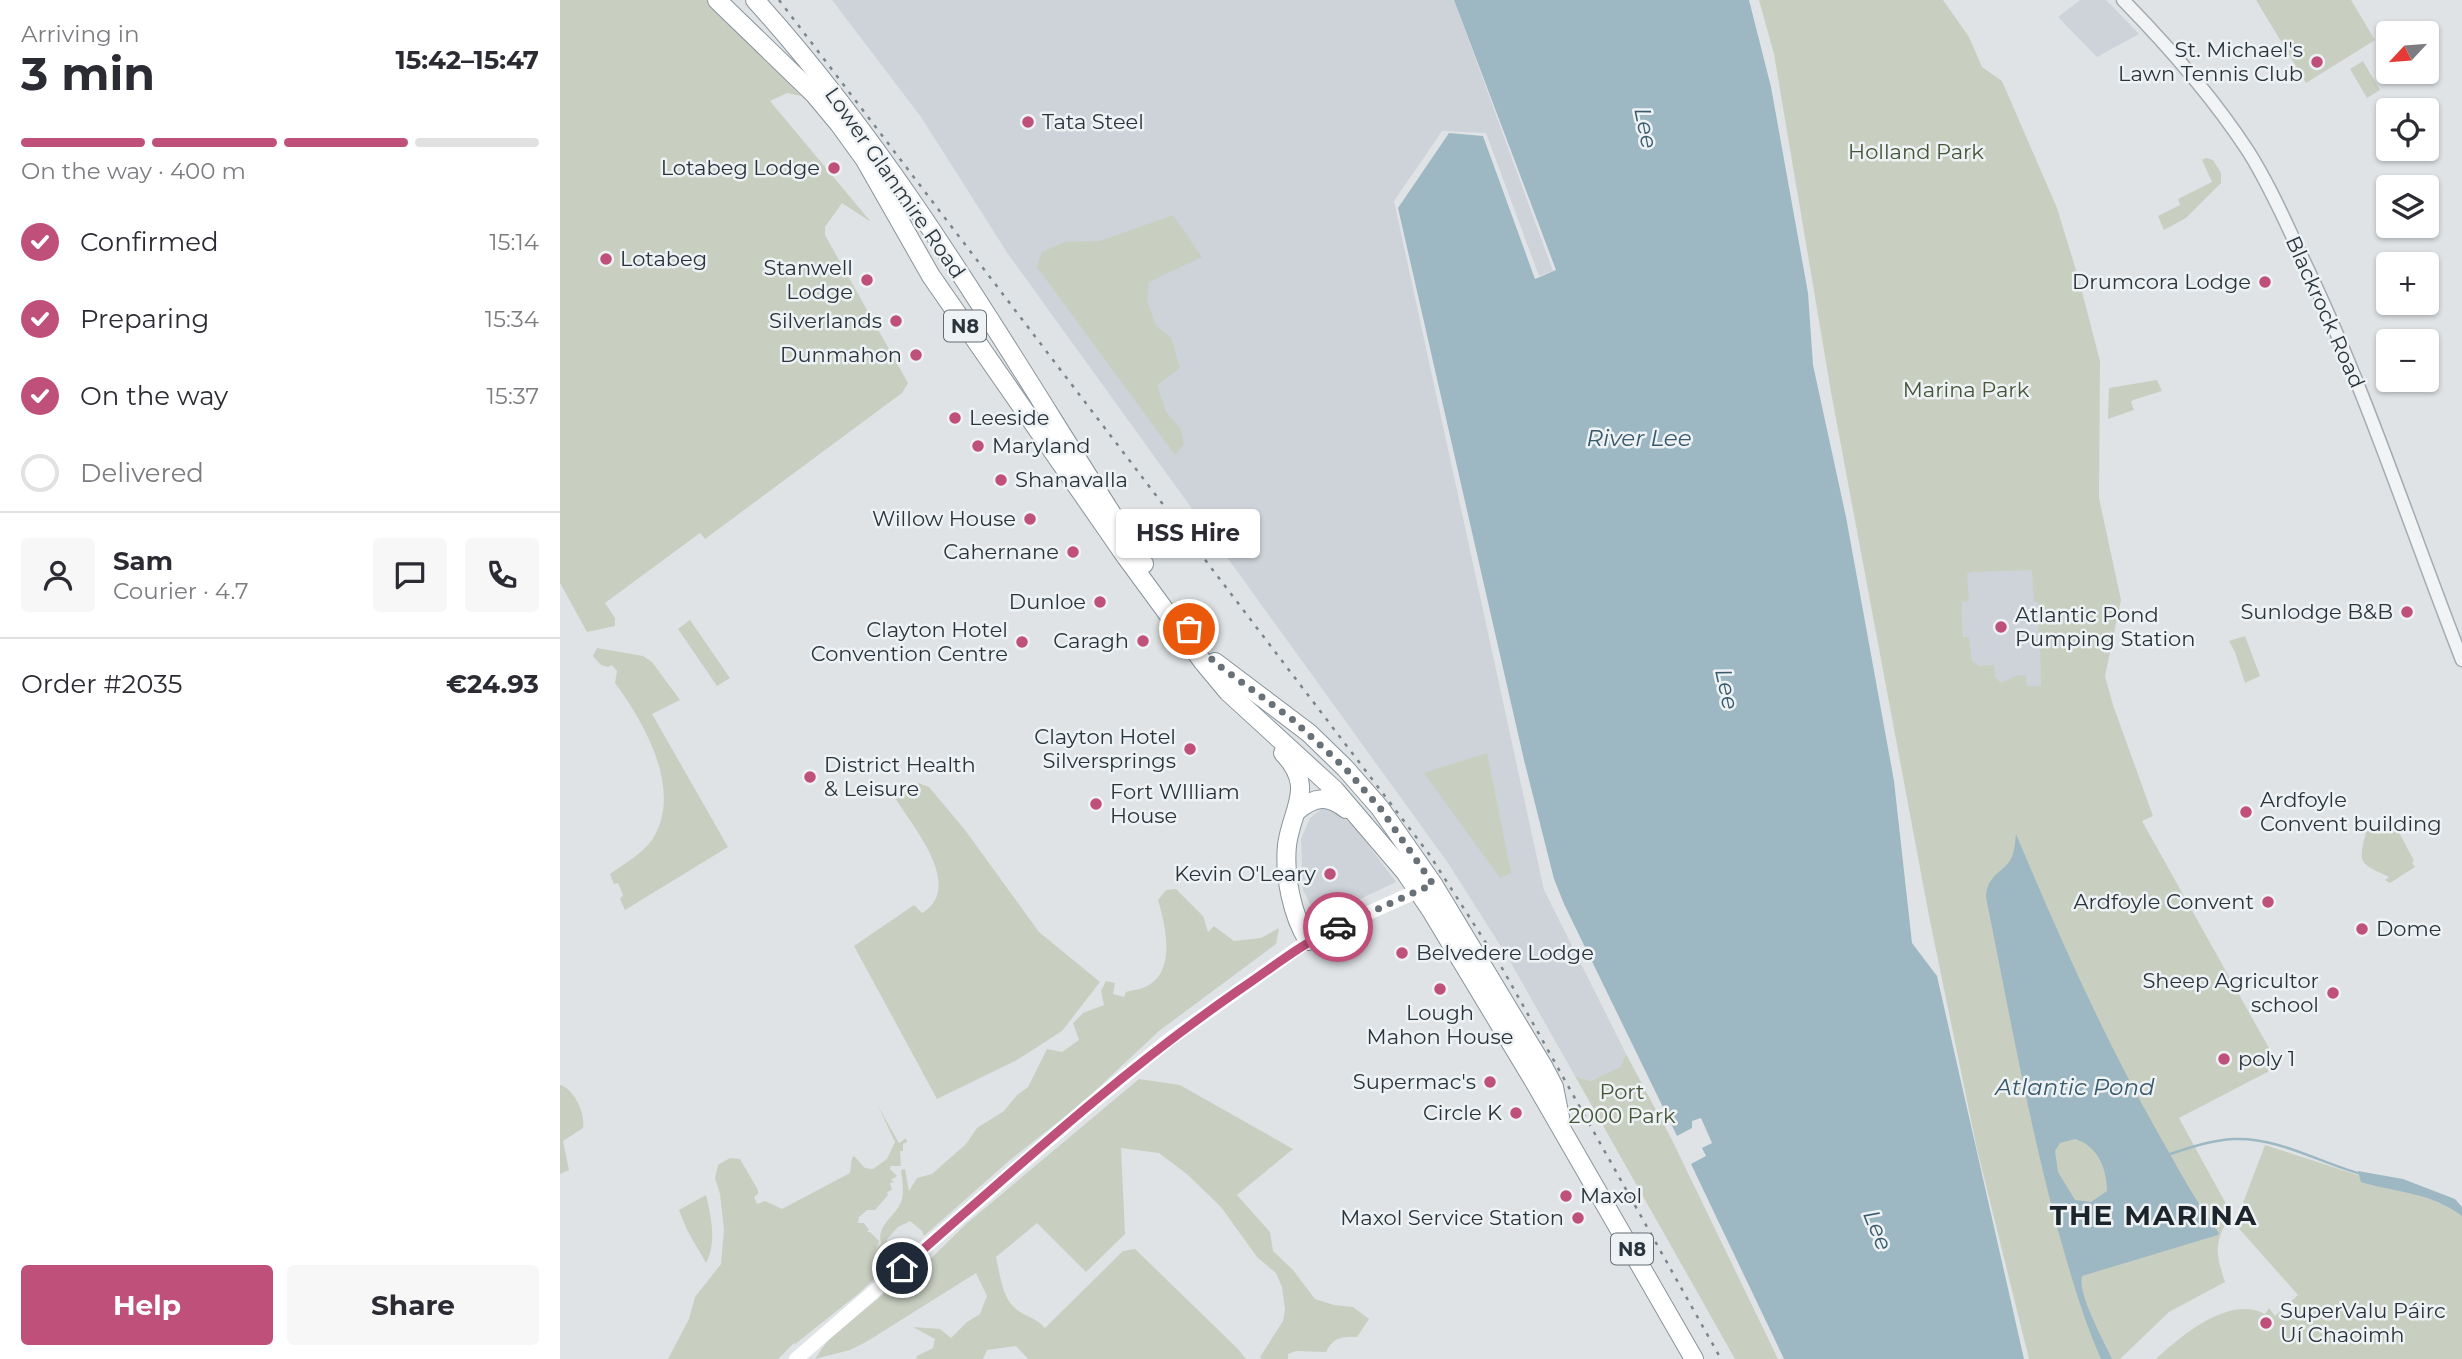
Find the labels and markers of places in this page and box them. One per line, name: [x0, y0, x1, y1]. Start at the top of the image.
place label: St. Michael's Lawn Tennis Club: [2118, 37, 2303, 86]
marker: St. Michael's Lawn Tennis Club: [2309, 54, 2325, 70]
place label: Tata Steel: [1042, 109, 1144, 134]
marker: Tata Steel: [1020, 114, 1036, 130]
place label: Lotabeg Lodge: [661, 155, 820, 180]
marker: Lotabeg Lodge: [826, 160, 842, 176]
place label: Lotabeg: [620, 246, 707, 271]
marker: Lotabeg: [598, 251, 614, 267]
place label: Stanwell Lodge: [763, 255, 853, 304]
place label: Drumcora Lodge: [2072, 269, 2251, 294]
marker: Stanwell Lodge: [859, 272, 875, 288]
marker: Drumcora Lodge: [2257, 274, 2273, 290]
place label: Silverlands: [769, 308, 882, 333]
marker: Silverlands: [888, 313, 904, 329]
place label: Dunmahon: [780, 342, 902, 367]
marker: Dunmahon: [908, 347, 924, 363]
place label: Leeside: [969, 405, 1049, 430]
marker: Leeside: [947, 410, 963, 426]
place label: Maryland: [992, 433, 1091, 458]
marker: Maryland: [970, 438, 986, 454]
place label: Shanavalla: [1015, 467, 1128, 492]
marker: Shanavalla: [993, 472, 1009, 488]
place label: Willow House: [872, 506, 1016, 531]
callout: HSS Hire: [1117, 510, 1261, 559]
marker: Willow House: [1022, 511, 1038, 527]
place label: Cahernane: [943, 539, 1059, 564]
marker: Cahernane: [1065, 544, 1081, 560]
place label: Dunloe: [1009, 589, 1086, 614]
marker: Dunloe: [1092, 594, 1108, 610]
pin: [1159, 599, 1219, 659]
place label: Sunlodge B&B: [2240, 599, 2393, 624]
place label: Atlantic Pond Pumping Station: [2015, 602, 2195, 651]
marker: Sunlodge B&B: [2399, 604, 2415, 620]
place label: Clayton Hotel Convention Centre: [811, 617, 1008, 666]
marker: Atlantic Pond Pumping Station: [1993, 619, 2009, 635]
place label: Caragh: [1053, 628, 1129, 653]
marker: Caragh: [1135, 633, 1151, 649]
marker: Clayton Hotel Convention Centre: [1014, 634, 1030, 650]
place label: Clayton Hotel Silversprings: [1034, 724, 1176, 773]
marker: Clayton Hotel Silversprings: [1182, 741, 1198, 757]
place label: District Health & Leisure: [824, 752, 976, 801]
marker: District Health & Leisure: [802, 769, 818, 785]
place label: Fort WIlliam House: [1110, 779, 1240, 828]
place label: Ardfoyle Convent building: [2260, 787, 2442, 836]
marker: Fort WIlliam House: [1088, 796, 1104, 812]
marker: Ardfoyle Convent building: [2238, 804, 2254, 820]
place label: Kevin O'Leary: [1174, 861, 1317, 886]
marker: Kevin O'Leary: [1322, 866, 1338, 882]
place label: Ardfoyle Convent: [2074, 889, 2254, 914]
marker: Ardfoyle Convent: [2260, 894, 2276, 910]
place label: Dome: [2376, 916, 2441, 941]
marker: Dome: [2354, 921, 2370, 937]
place label: Belvedere Lodge: [1416, 940, 1594, 965]
marker: Belvedere Lodge: [1394, 945, 1410, 961]
place label: Sheep Agricultor school: [2142, 968, 2319, 1017]
marker: Lough Mahon House: [1432, 981, 1448, 997]
marker: Sheep Agricultor school: [2325, 985, 2341, 1001]
place label: Lough Mahon House: [1367, 1000, 1513, 1049]
place label: poly 1: [2238, 1046, 2295, 1071]
marker: poly 1: [2216, 1051, 2232, 1067]
place label: Supermac's: [1353, 1069, 1476, 1094]
marker: Supermac's: [1482, 1074, 1498, 1090]
place label: Circle K: [1423, 1100, 1502, 1125]
marker: Circle K: [1508, 1105, 1524, 1121]
place label: Maxol: [1580, 1183, 1642, 1208]
marker: Maxol: [1558, 1188, 1574, 1204]
place label: Maxol Service Station: [1340, 1205, 1564, 1230]
marker: Maxol Service Station: [1570, 1210, 1586, 1226]
pin: [872, 1238, 932, 1298]
place label: SuperValu Páirc Uí Chaoimh: [2280, 1298, 2446, 1347]
marker: SuperValu Páirc Uí Chaoimh: [2258, 1315, 2274, 1331]

